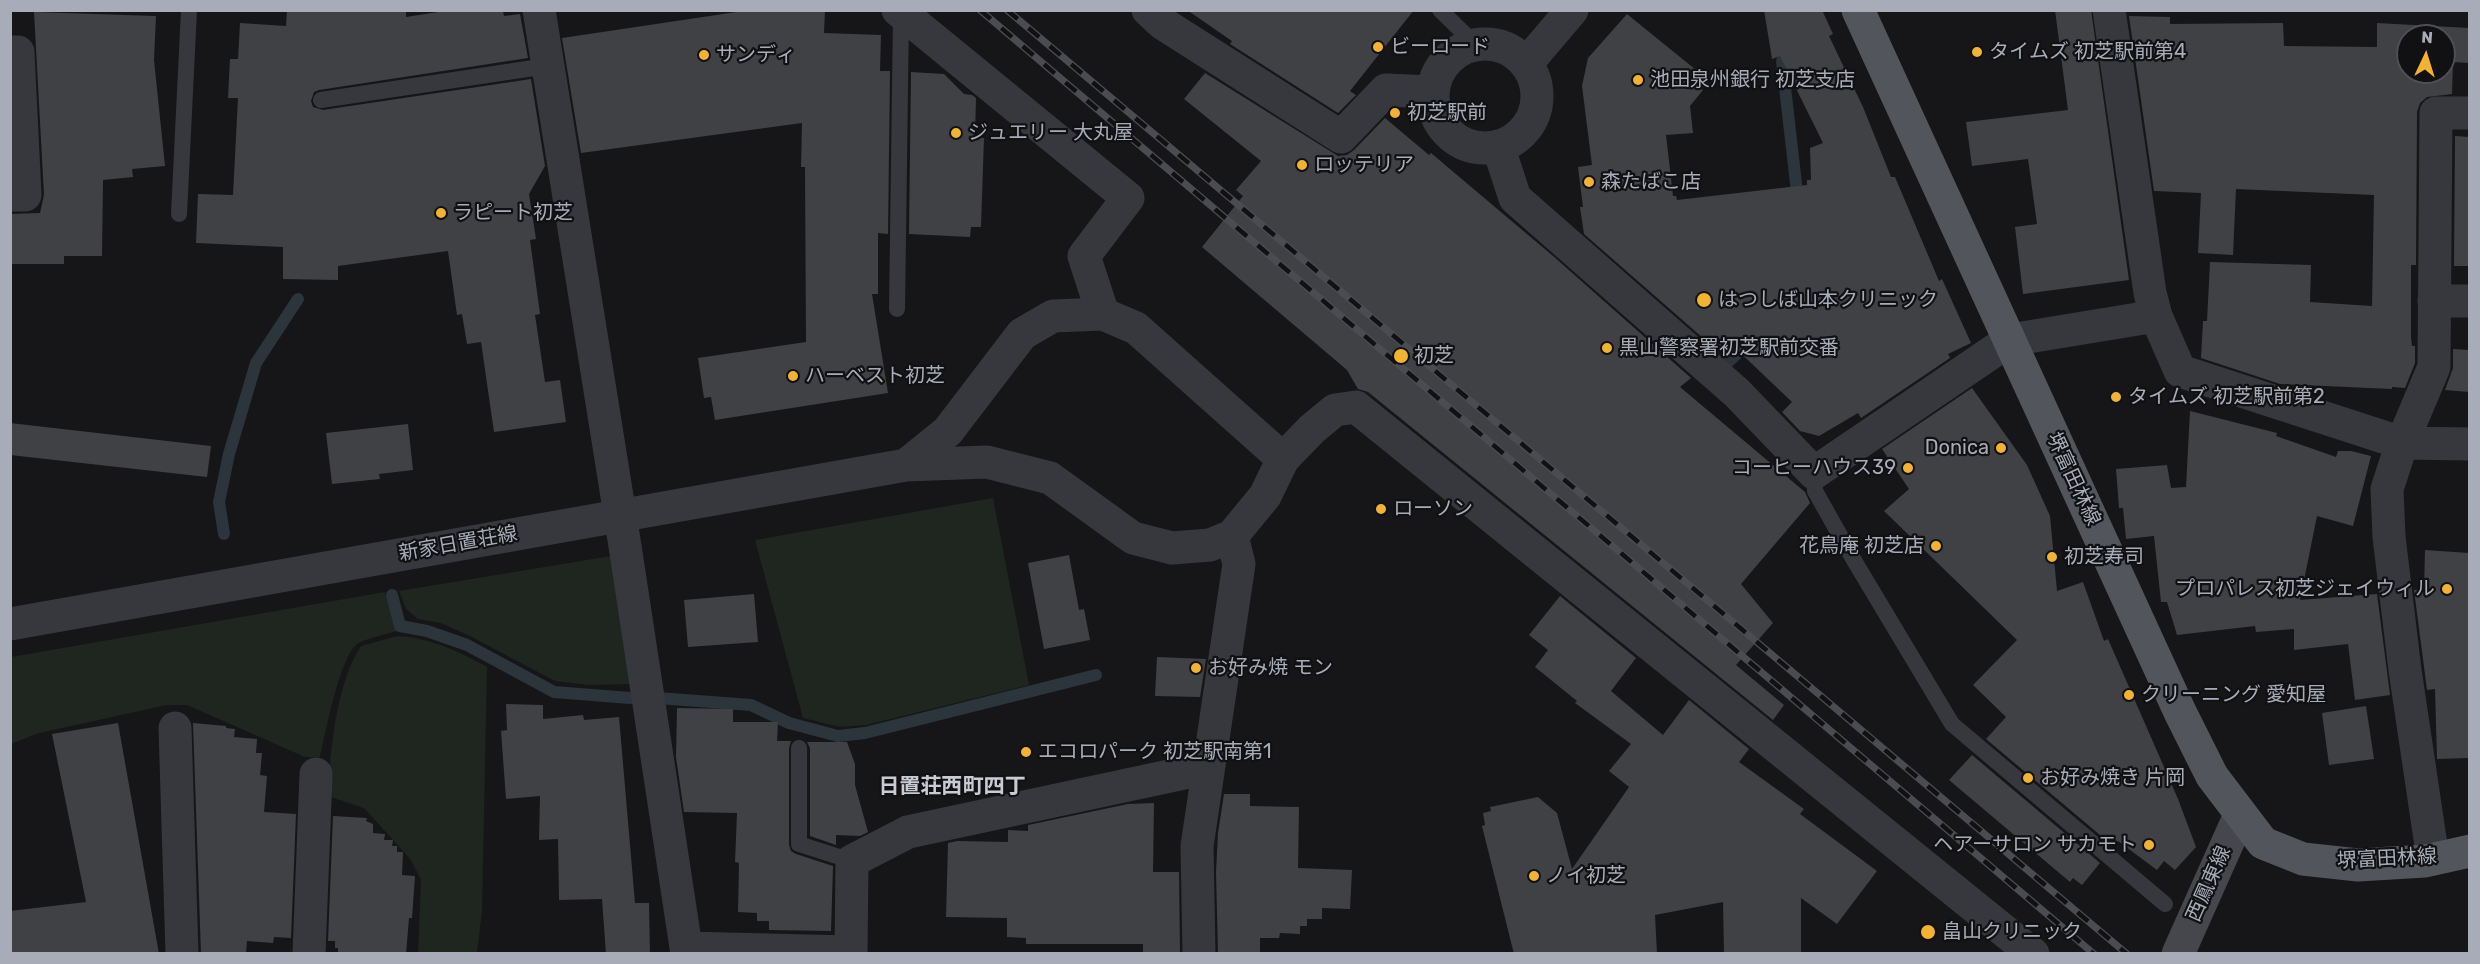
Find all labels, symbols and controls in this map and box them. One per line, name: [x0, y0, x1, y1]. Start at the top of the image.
north arrow: [2396, 24, 2456, 84]
text: N: [2421, 28, 2434, 47]
place label: ビーロード: [1390, 35, 1490, 59]
marker: ビーロード: [1371, 40, 1385, 54]
place label: タイムズ 初芝駅前第4: [1989, 40, 2186, 64]
place label: サンディ: [716, 43, 796, 67]
marker: タイムズ 初芝駅前第4: [1970, 45, 1984, 59]
marker: サンディ: [697, 48, 711, 62]
place label: 池田泉州銀行 初芝支店: [1650, 68, 1855, 92]
marker: 池田泉州銀行 初芝支店: [1631, 73, 1645, 87]
place label: 初芝駅前: [1407, 101, 1487, 125]
marker: 初芝駅前: [1388, 106, 1402, 120]
place label: ジュエリー 大丸屋: [968, 121, 1133, 145]
marker: ジュエリー 大丸屋: [949, 126, 963, 140]
place label: ロッテリア: [1314, 153, 1414, 177]
marker: ロッテリア: [1295, 158, 1309, 172]
place label: 森たばこ店: [1601, 170, 1701, 194]
marker: 森たばこ店: [1582, 175, 1596, 189]
place label: ラピート初芝: [453, 201, 573, 225]
marker: ラピート初芝: [434, 206, 448, 220]
place label: はつしば山本クリニック: [1718, 288, 1938, 312]
marker: はつしば山本クリニック: [1695, 291, 1713, 309]
place label: 黒山警察署初芝駅前交番: [1619, 336, 1839, 360]
marker: 黒山警察署初芝駅前交番: [1600, 341, 1614, 355]
place label: 初芝: [1414, 344, 1454, 368]
marker: 初芝: [1392, 347, 1410, 365]
place label: ハーベスト初芝: [805, 364, 945, 388]
marker: ハーベスト初芝: [786, 369, 800, 383]
place label: タイムズ 初芝駅前第2: [2128, 385, 2325, 409]
marker: タイムズ 初芝駅前第2: [2109, 390, 2123, 404]
street label: 堺富田林線: [2041, 429, 2105, 529]
place label: Donica: [1925, 436, 1989, 460]
marker: Donica: [1994, 441, 2008, 455]
place label: コーヒーハウス39: [1732, 456, 1896, 480]
marker: コーヒーハウス39: [1901, 461, 1915, 475]
place label: ローソン: [1393, 497, 1473, 521]
marker: ローソン: [1374, 502, 1388, 516]
street label: 新家日置荘線: [397, 522, 519, 566]
place label: 花鳥庵 初芝店: [1799, 534, 1924, 558]
marker: 花鳥庵 初芝店: [1929, 539, 1943, 553]
place label: 初芝寿司: [2064, 545, 2144, 569]
marker: 初芝寿司: [2045, 550, 2059, 564]
place label: プロパレス初芝ジェイウィル: [2175, 577, 2435, 601]
marker: プロパレス初芝ジェイウィル: [2440, 582, 2454, 596]
place label: お好み焼 モン: [1208, 656, 1333, 680]
marker: お好み焼 モン: [1189, 661, 1203, 675]
place label: クリーニング 愛知屋: [2141, 683, 2326, 707]
marker: クリーニング 愛知屋: [2122, 688, 2136, 702]
place label: エコロパーク 初芝駅南第1: [1038, 740, 1271, 764]
marker: エコロパーク 初芝駅南第1: [1019, 745, 1033, 759]
place label: お好み焼き 片岡: [2040, 766, 2185, 790]
marker: お好み焼き 片岡: [2021, 771, 2035, 785]
district label: 日置荘西町四丁: [879, 774, 1025, 800]
place label: ヘアーサロン サカモト: [1933, 833, 2137, 857]
marker: ヘアーサロン サカモト: [2142, 838, 2156, 852]
street label: 西鳳東線: [2182, 843, 2236, 925]
street label: 堺富田林線: [2336, 844, 2438, 874]
place label: ノイ初芝: [1546, 864, 1626, 888]
marker: ノイ初芝: [1527, 869, 1541, 883]
place label: 畠山クリニック: [1942, 920, 2082, 944]
marker: 畠山クリニック: [1919, 923, 1937, 941]

